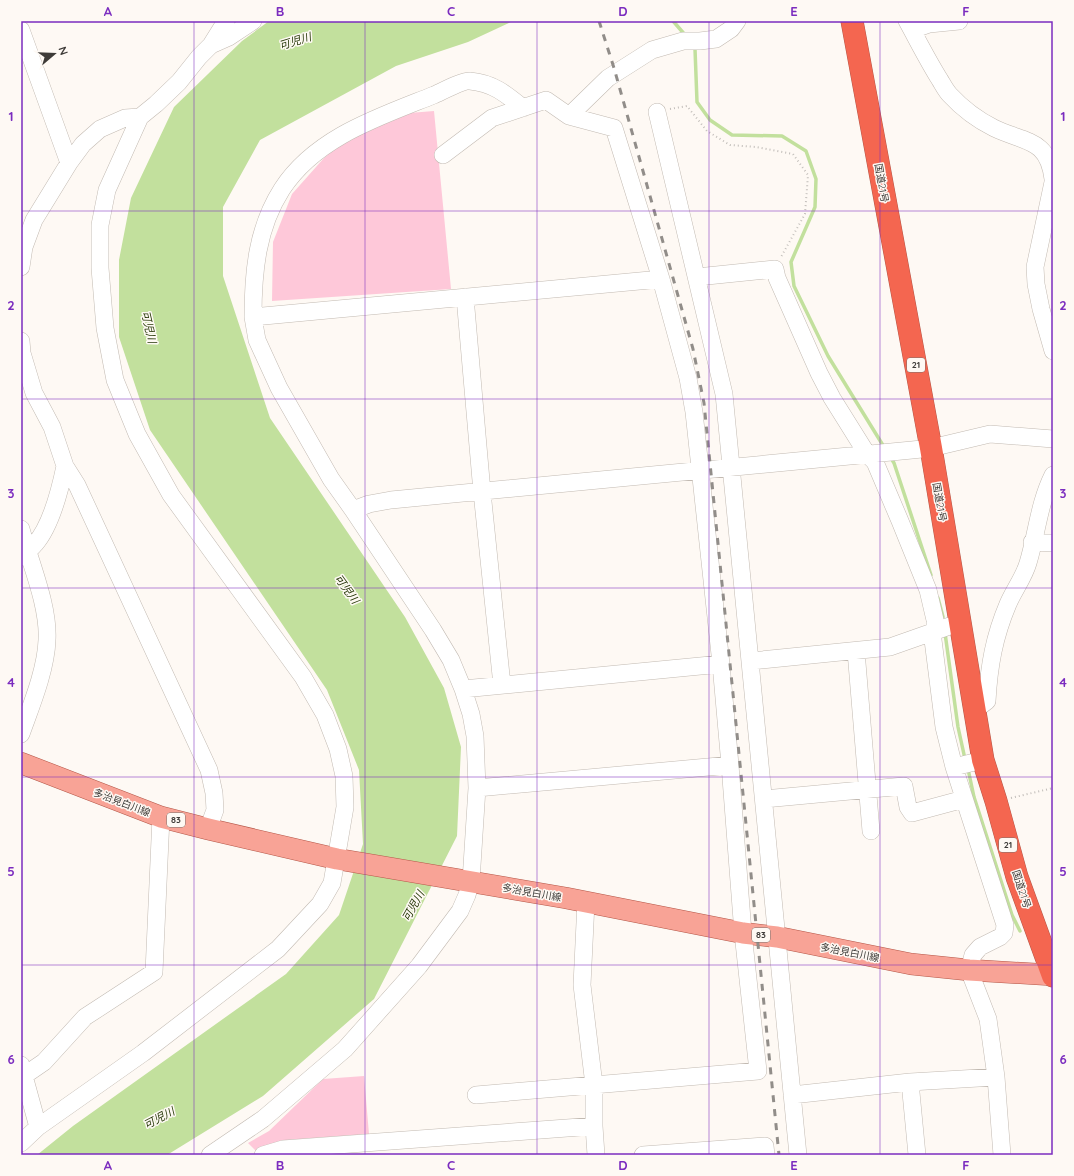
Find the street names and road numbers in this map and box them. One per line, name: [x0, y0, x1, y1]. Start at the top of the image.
street label: 国道21号: [872, 163, 891, 204]
road number: 21: [907, 358, 925, 372]
street label: 国道21号: [930, 482, 949, 523]
street label: 多治見白川線: [91, 786, 152, 819]
road number: 83: [167, 813, 185, 827]
road number: 21: [999, 838, 1017, 852]
street label: 国道21号: [1009, 868, 1034, 910]
street label: 多治見白川線: [501, 881, 563, 904]
road number: 83: [752, 928, 770, 942]
street label: 多治見白川線: [819, 940, 881, 965]

